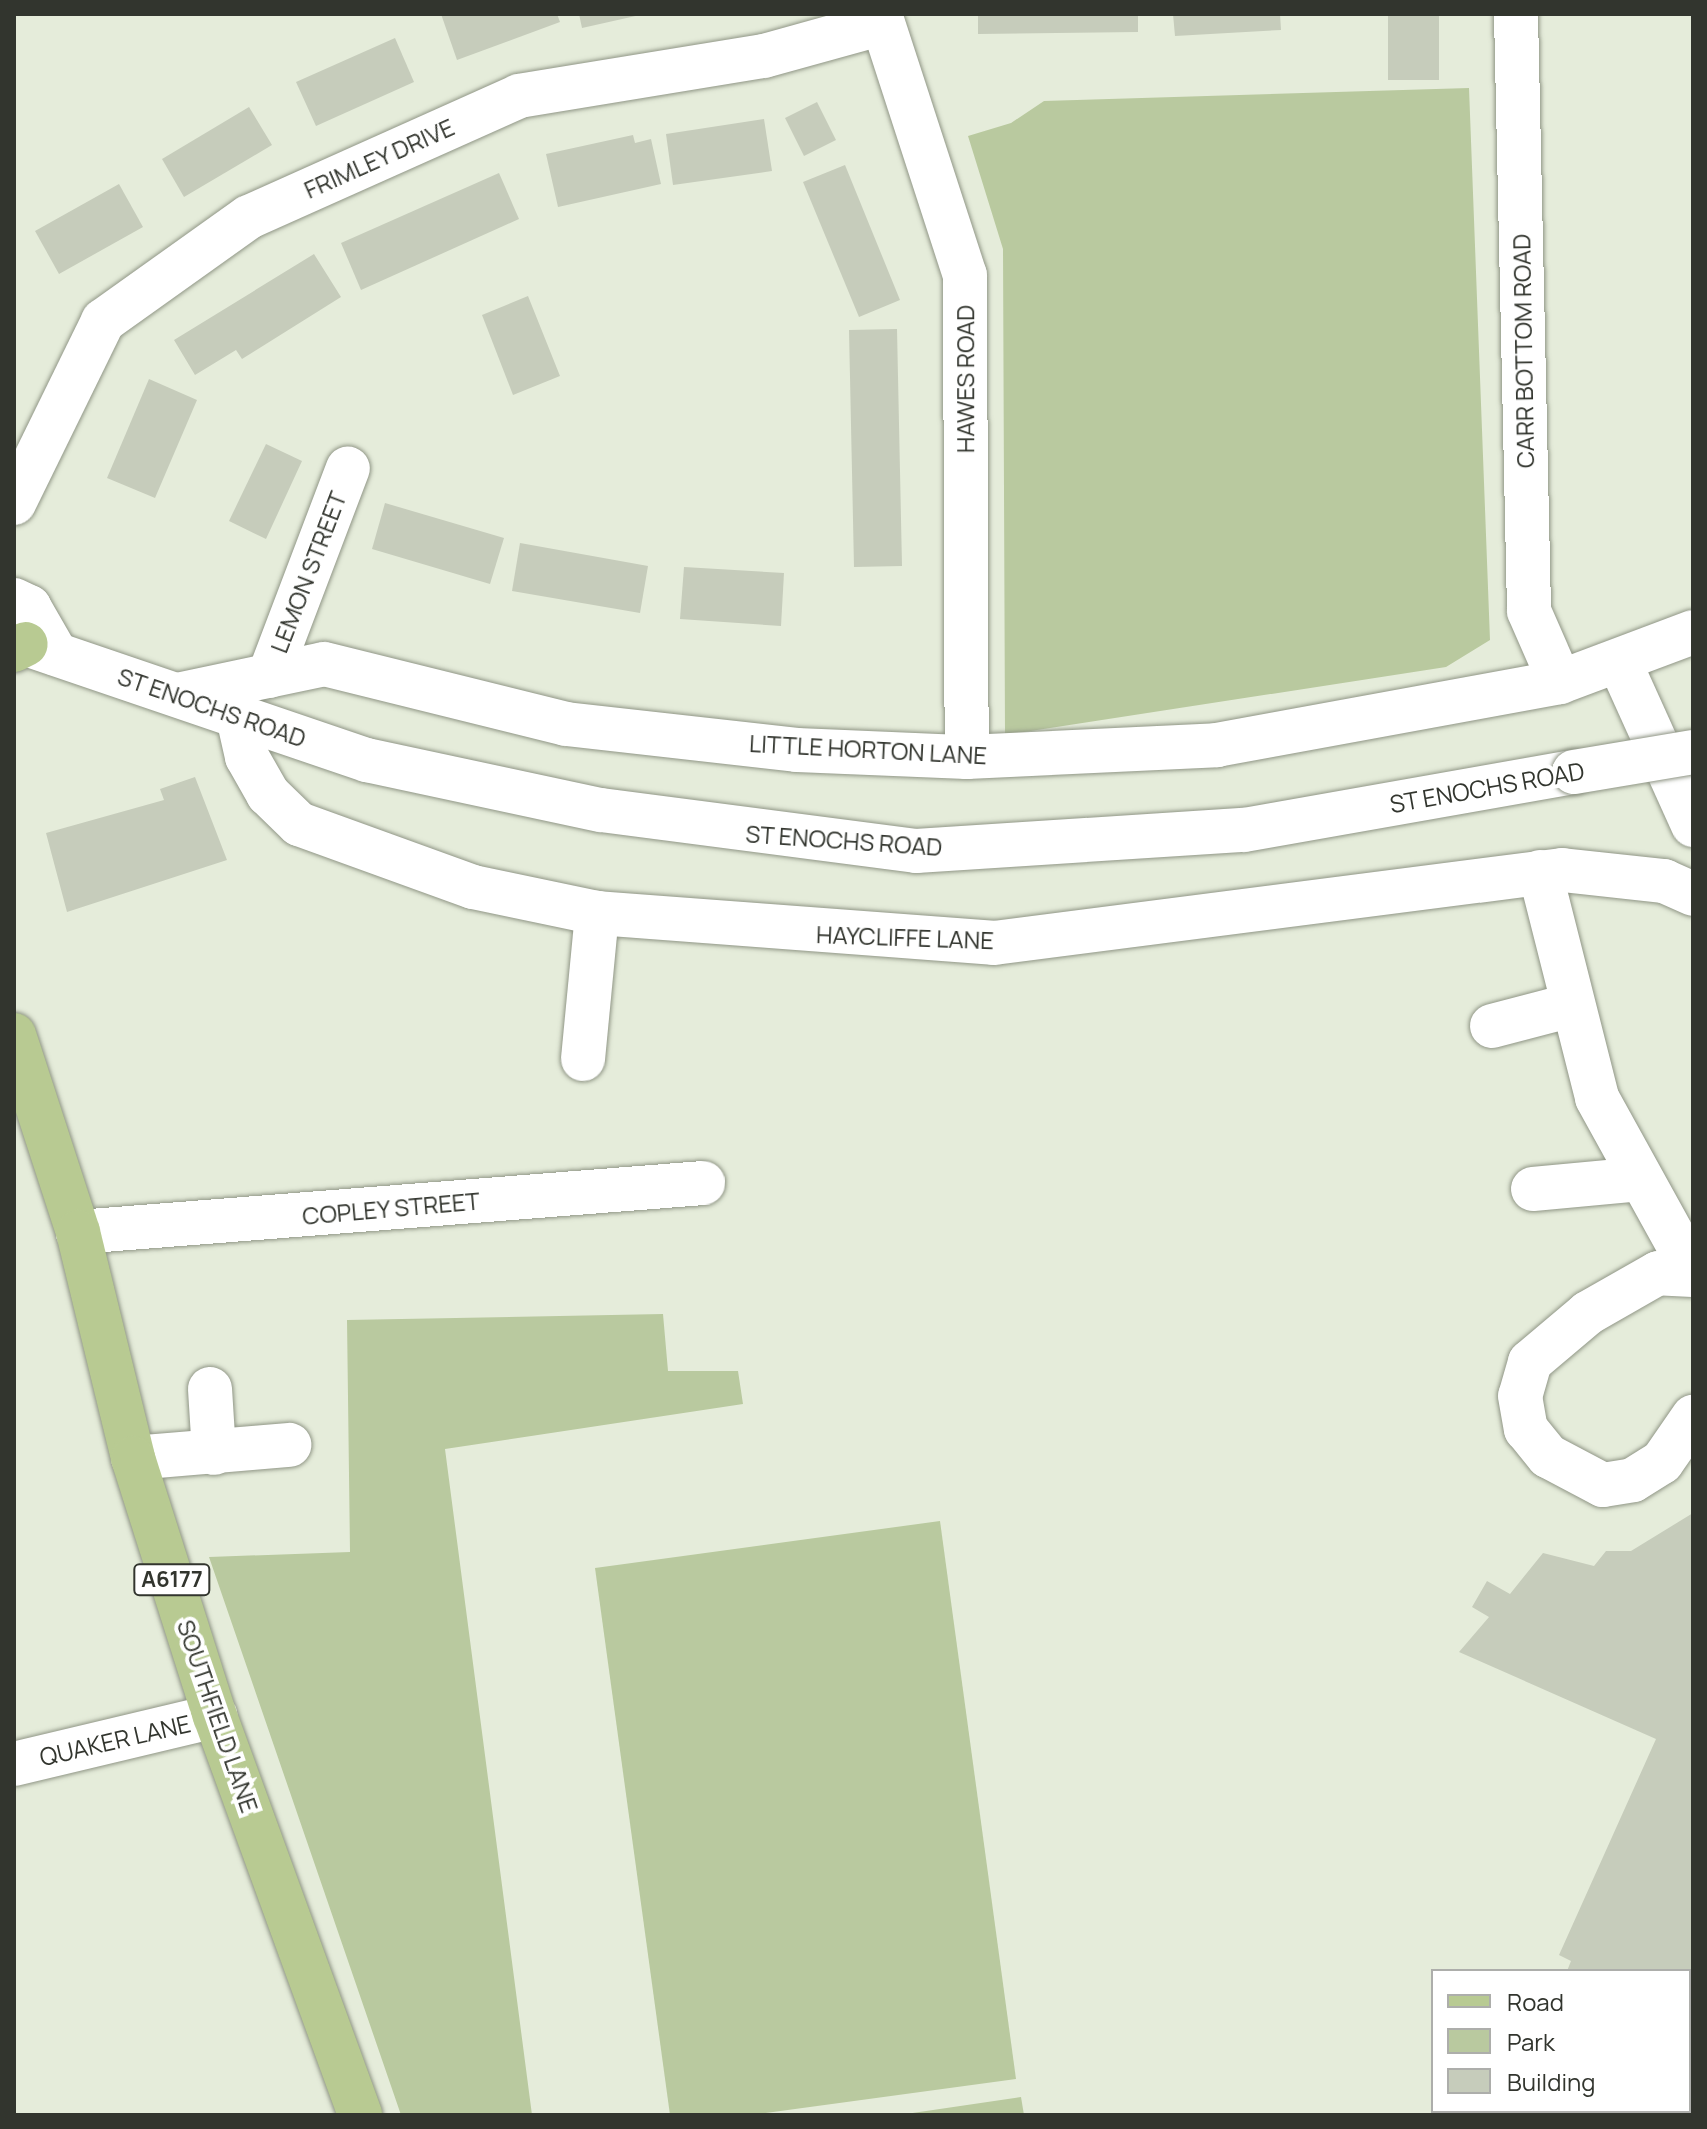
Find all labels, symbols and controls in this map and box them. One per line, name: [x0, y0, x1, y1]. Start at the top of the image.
street label: FRIMLEY DRIVE: [299, 112, 459, 204]
street label: CARR BOTTOM ROAD: [1507, 234, 1539, 468]
street label: HAWES ROAD: [951, 305, 979, 453]
street label: LEMON STREET: [264, 487, 352, 657]
street label: ST ENOCHS ROAD: [114, 661, 310, 753]
street label: LITTLE HORTON LANE: [748, 728, 988, 770]
street label: ST ENOCHS ROAD: [1387, 756, 1587, 818]
street label: ST ENOCHS ROAD: [744, 819, 944, 861]
street label: HAYCLIFFE LANE: [816, 920, 994, 954]
street label: COPLEY STREET: [301, 1186, 481, 1230]
road number: A6177: [132, 1562, 212, 1598]
street label: SOUTHFIELD LANE: [172, 1616, 264, 1816]
street label: QUAKER LANE: [37, 1709, 193, 1771]
legend: [1431, 1969, 1691, 2113]
text: Road: [1507, 1985, 1564, 2018]
text: Park: [1507, 2025, 1555, 2058]
text: Building: [1507, 2065, 1595, 2098]

